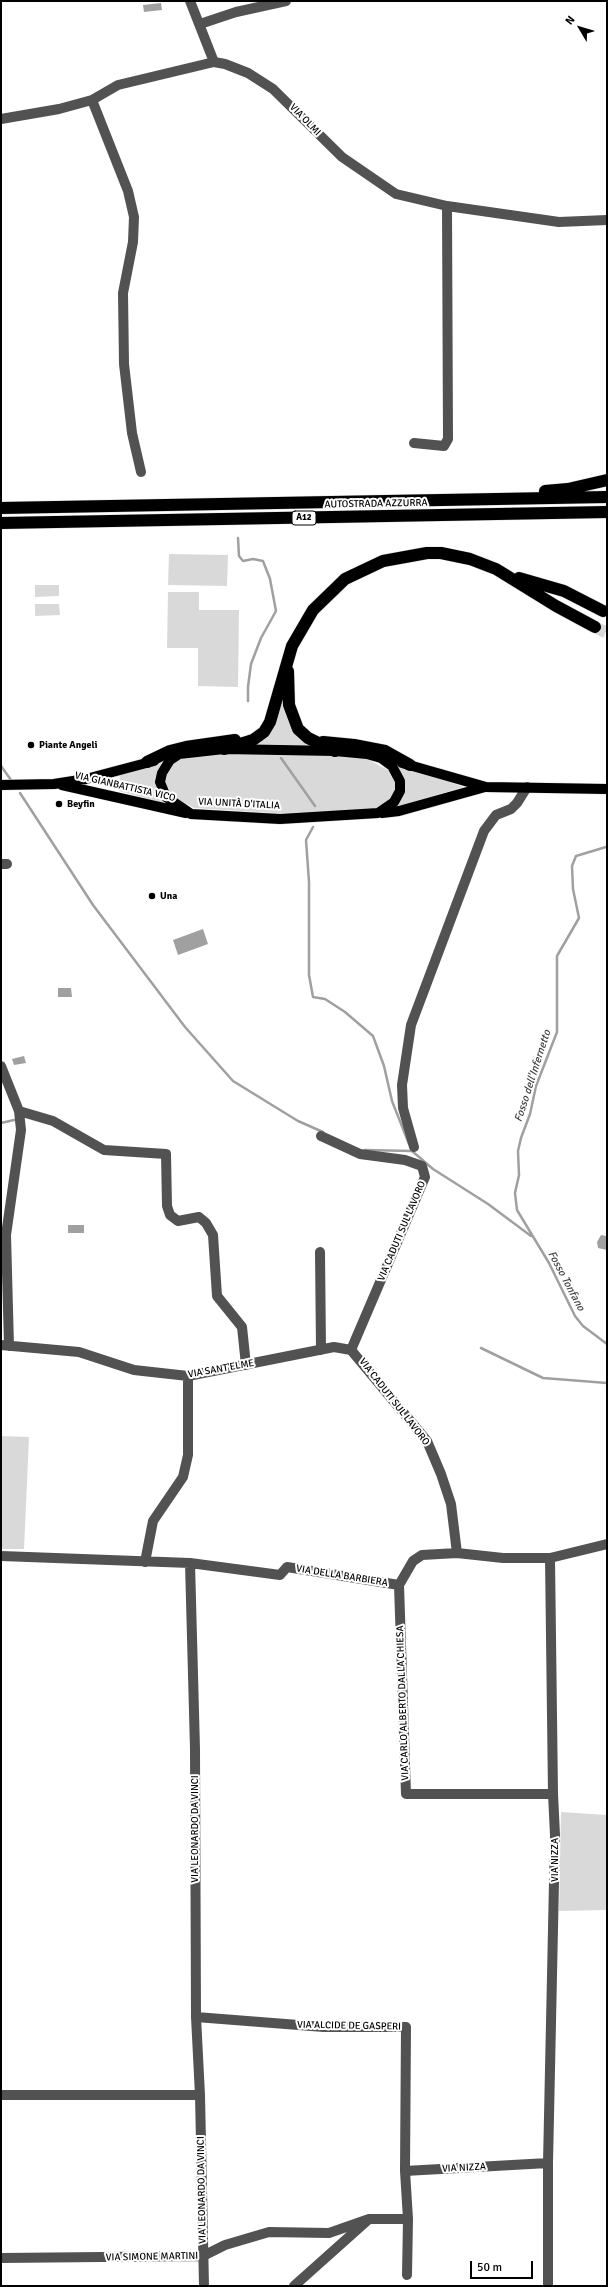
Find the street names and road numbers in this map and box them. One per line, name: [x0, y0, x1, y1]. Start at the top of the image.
street label: VIA OLMI: [287, 102, 323, 138]
street label: AUTOSTRADA AZZURRA: [324, 497, 428, 511]
road number: A12: [292, 511, 316, 525]
street label: VIA GIANBATTISTA VICO: [73, 770, 177, 804]
street label: VIA UNITÀ D'ITALIA: [198, 796, 280, 812]
street label: VIA CADUTI SUL LAVORO: [376, 1179, 428, 1283]
street label: VIA CADUTI SUL LAVORO: [356, 1356, 432, 1448]
street label: VIA SANT'ELME: [187, 1357, 255, 1381]
street label: VIA DELLA BARBIERA: [295, 1563, 389, 1589]
street label: VIA CARLO ALBERTO DALLA CHIESA: [394, 1625, 412, 1781]
street label: VIA LEONARDO DA VINCI: [189, 1775, 201, 1883]
street label: VIA NIZZA: [549, 1838, 561, 1882]
street label: VIA ALCIDE DE GASPERI: [297, 2019, 401, 2033]
street label: VIA LEONARDO DA VINCI: [195, 2136, 209, 2244]
street label: VIA NIZZA: [442, 2161, 486, 2175]
street label: VIA SIMONE MARTINI: [106, 2250, 198, 2264]

